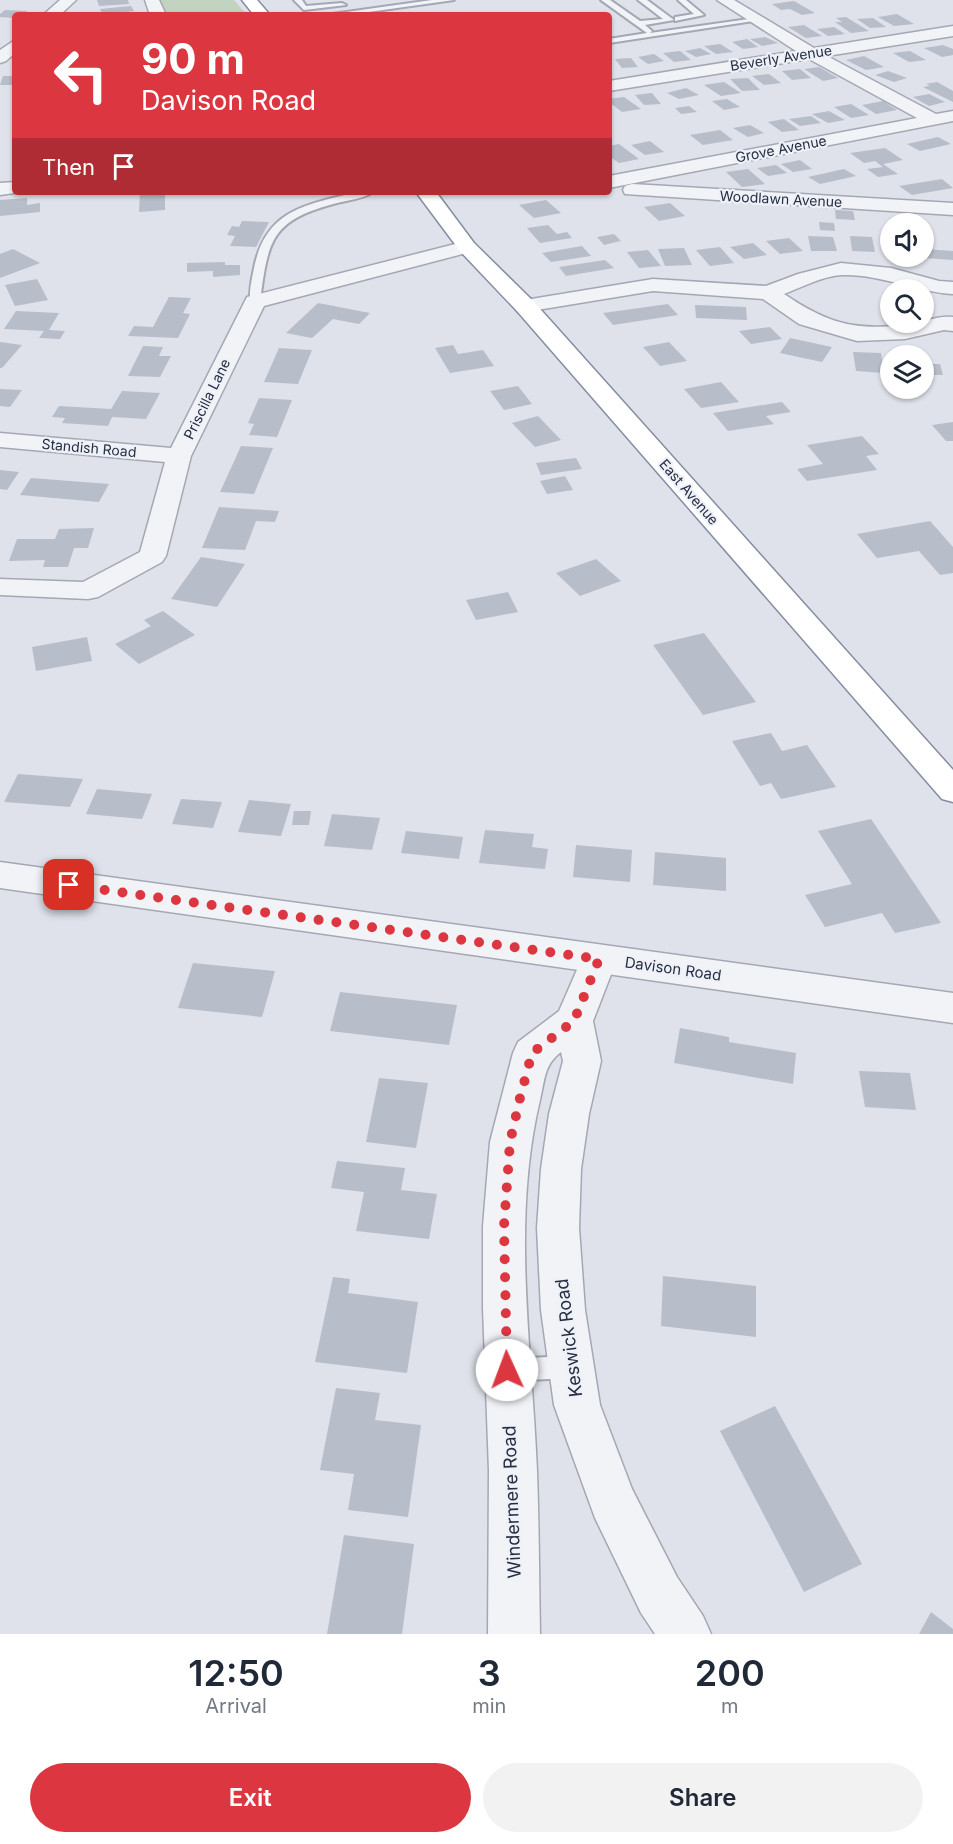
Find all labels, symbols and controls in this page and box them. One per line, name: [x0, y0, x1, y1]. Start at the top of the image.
text: 90 m: [141, 33, 245, 84]
icon: left: [42, 36, 120, 114]
street label: Beverly Avenue: [729, 41, 833, 74]
text: Davison Road: [141, 84, 316, 117]
street label: Grove Avenue: [734, 131, 828, 166]
icon: arrive: [107, 150, 140, 183]
text: Then: [42, 154, 95, 180]
street label: Woodlawn Avenue: [719, 187, 843, 210]
map controls: [880, 213, 934, 399]
button: sound: [880, 213, 934, 267]
button: search: [880, 279, 934, 333]
button: layers: [880, 345, 934, 399]
street label: Priscilla Lane: [180, 356, 233, 442]
street label: Standish Road: [41, 435, 137, 460]
street label: East Avenue: [656, 455, 722, 528]
pin: [43, 859, 94, 910]
icon: arrive: [52, 868, 85, 901]
street label: Davison Road: [624, 952, 723, 985]
street label: Keswick Road: [551, 1278, 586, 1398]
position arrow: [475, 1338, 539, 1402]
street label: Windermere Road: [498, 1425, 525, 1579]
text: 12:50: [188, 1651, 284, 1695]
text: 3: [478, 1651, 501, 1695]
text: 200: [695, 1651, 765, 1695]
text: Arrival: [205, 1694, 267, 1718]
text: min: [472, 1694, 506, 1718]
text: m: [721, 1694, 738, 1718]
button: Exit: [30, 1763, 471, 1832]
button: Share: [483, 1763, 923, 1832]

